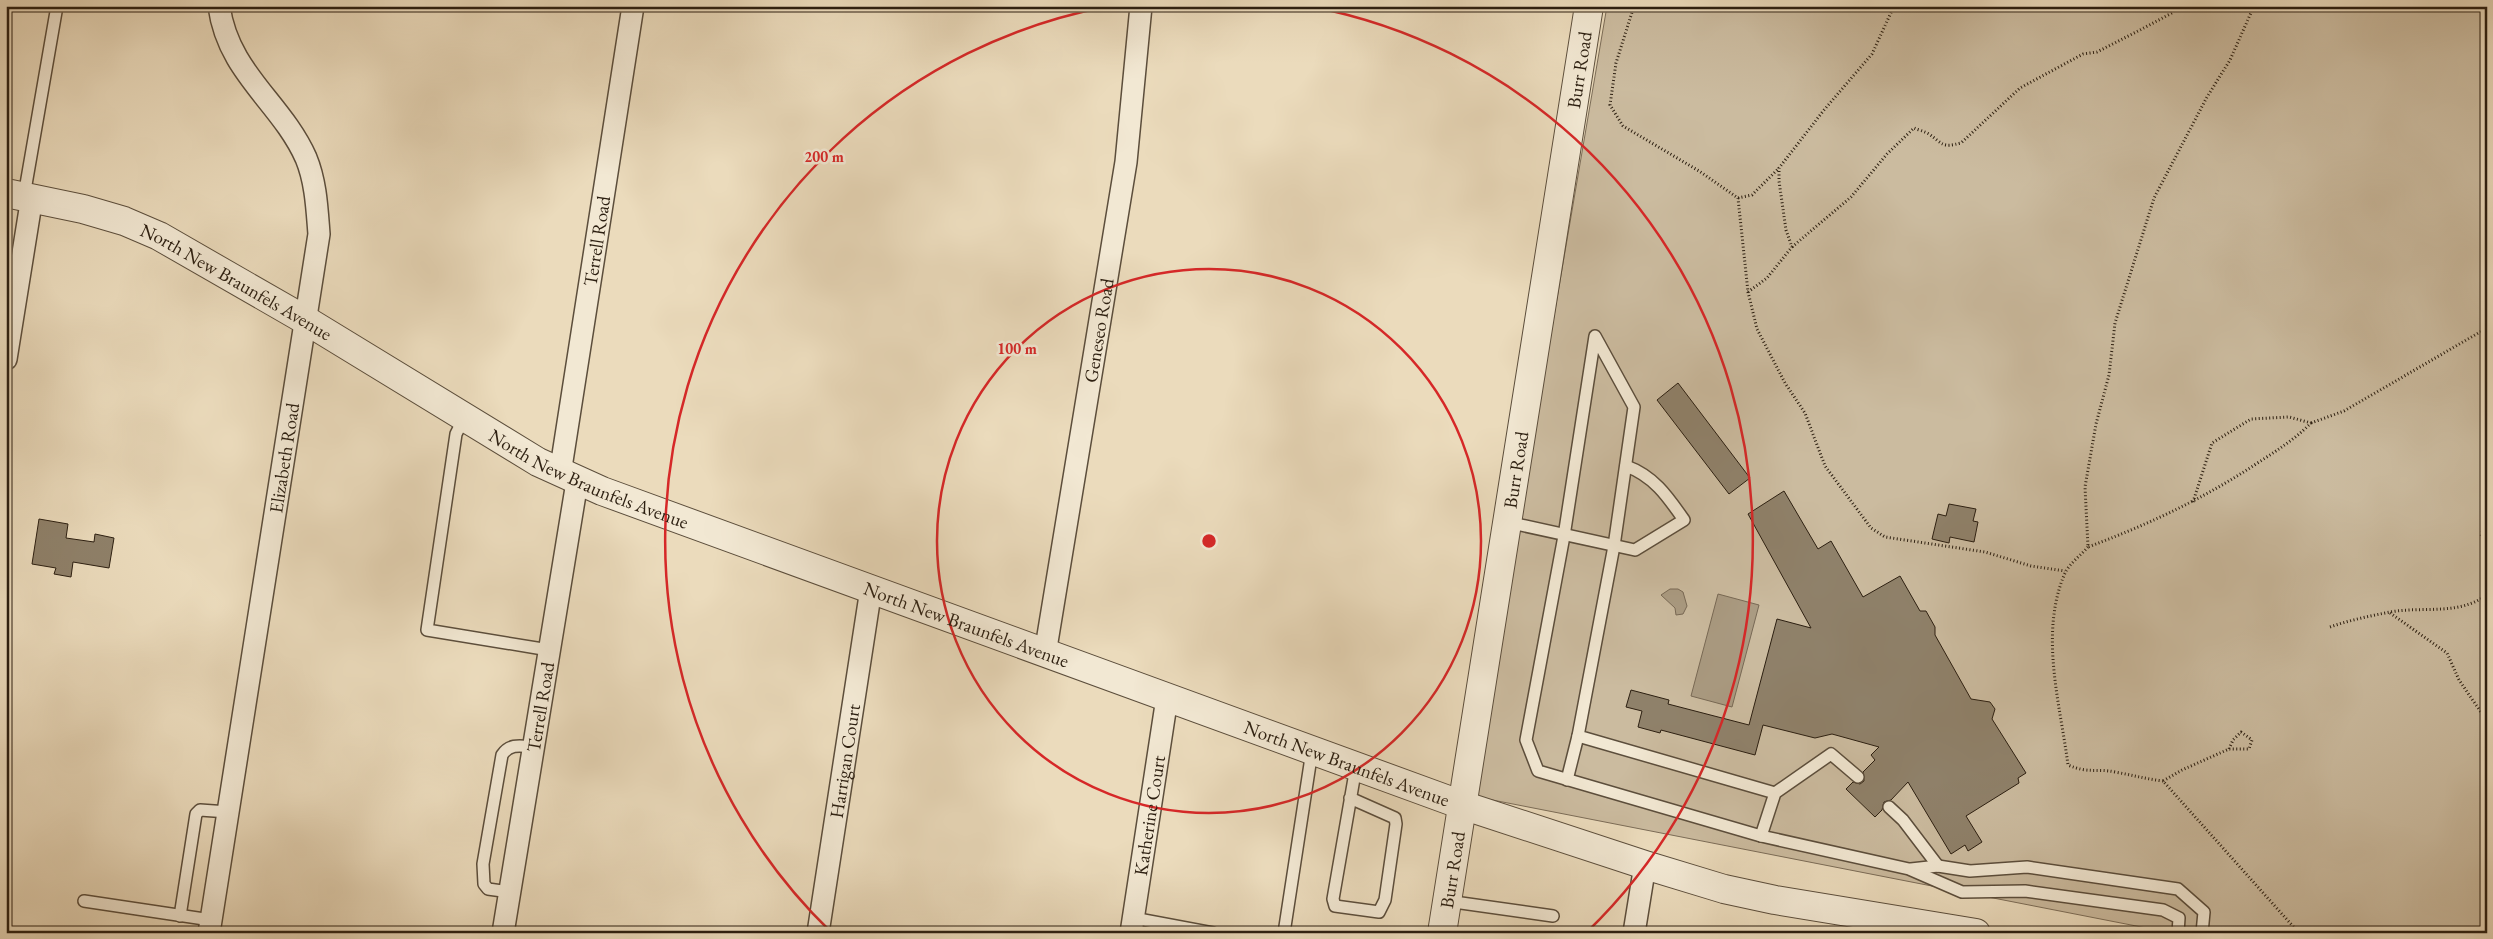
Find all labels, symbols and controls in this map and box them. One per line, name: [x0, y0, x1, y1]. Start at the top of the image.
street label: Burr Road: [1560, 29, 1597, 110]
text: 200 m: [804, 147, 844, 166]
street label: Terrell Road: [577, 194, 616, 288]
street label: North New Braunfels Avenue: [137, 217, 337, 346]
street label: Geneseo Road: [1077, 276, 1119, 384]
text: 100 m: [997, 339, 1037, 358]
street label: Elizabeth Road: [263, 401, 305, 515]
street label: North New Braunfels Avenue: [484, 423, 692, 534]
street label: Burr Road: [1497, 429, 1534, 510]
centre of rings: [1200, 532, 1218, 550]
street label: North New Braunfels Avenue: [860, 575, 1073, 673]
street label: Terrell Road: [520, 660, 560, 754]
street label: Harrigan Court: [823, 702, 866, 820]
street label: North New Braunfels Avenue: [1241, 714, 1453, 812]
street label: Katherine Court: [1127, 754, 1171, 877]
street label: Burr Road: [1434, 829, 1470, 910]

